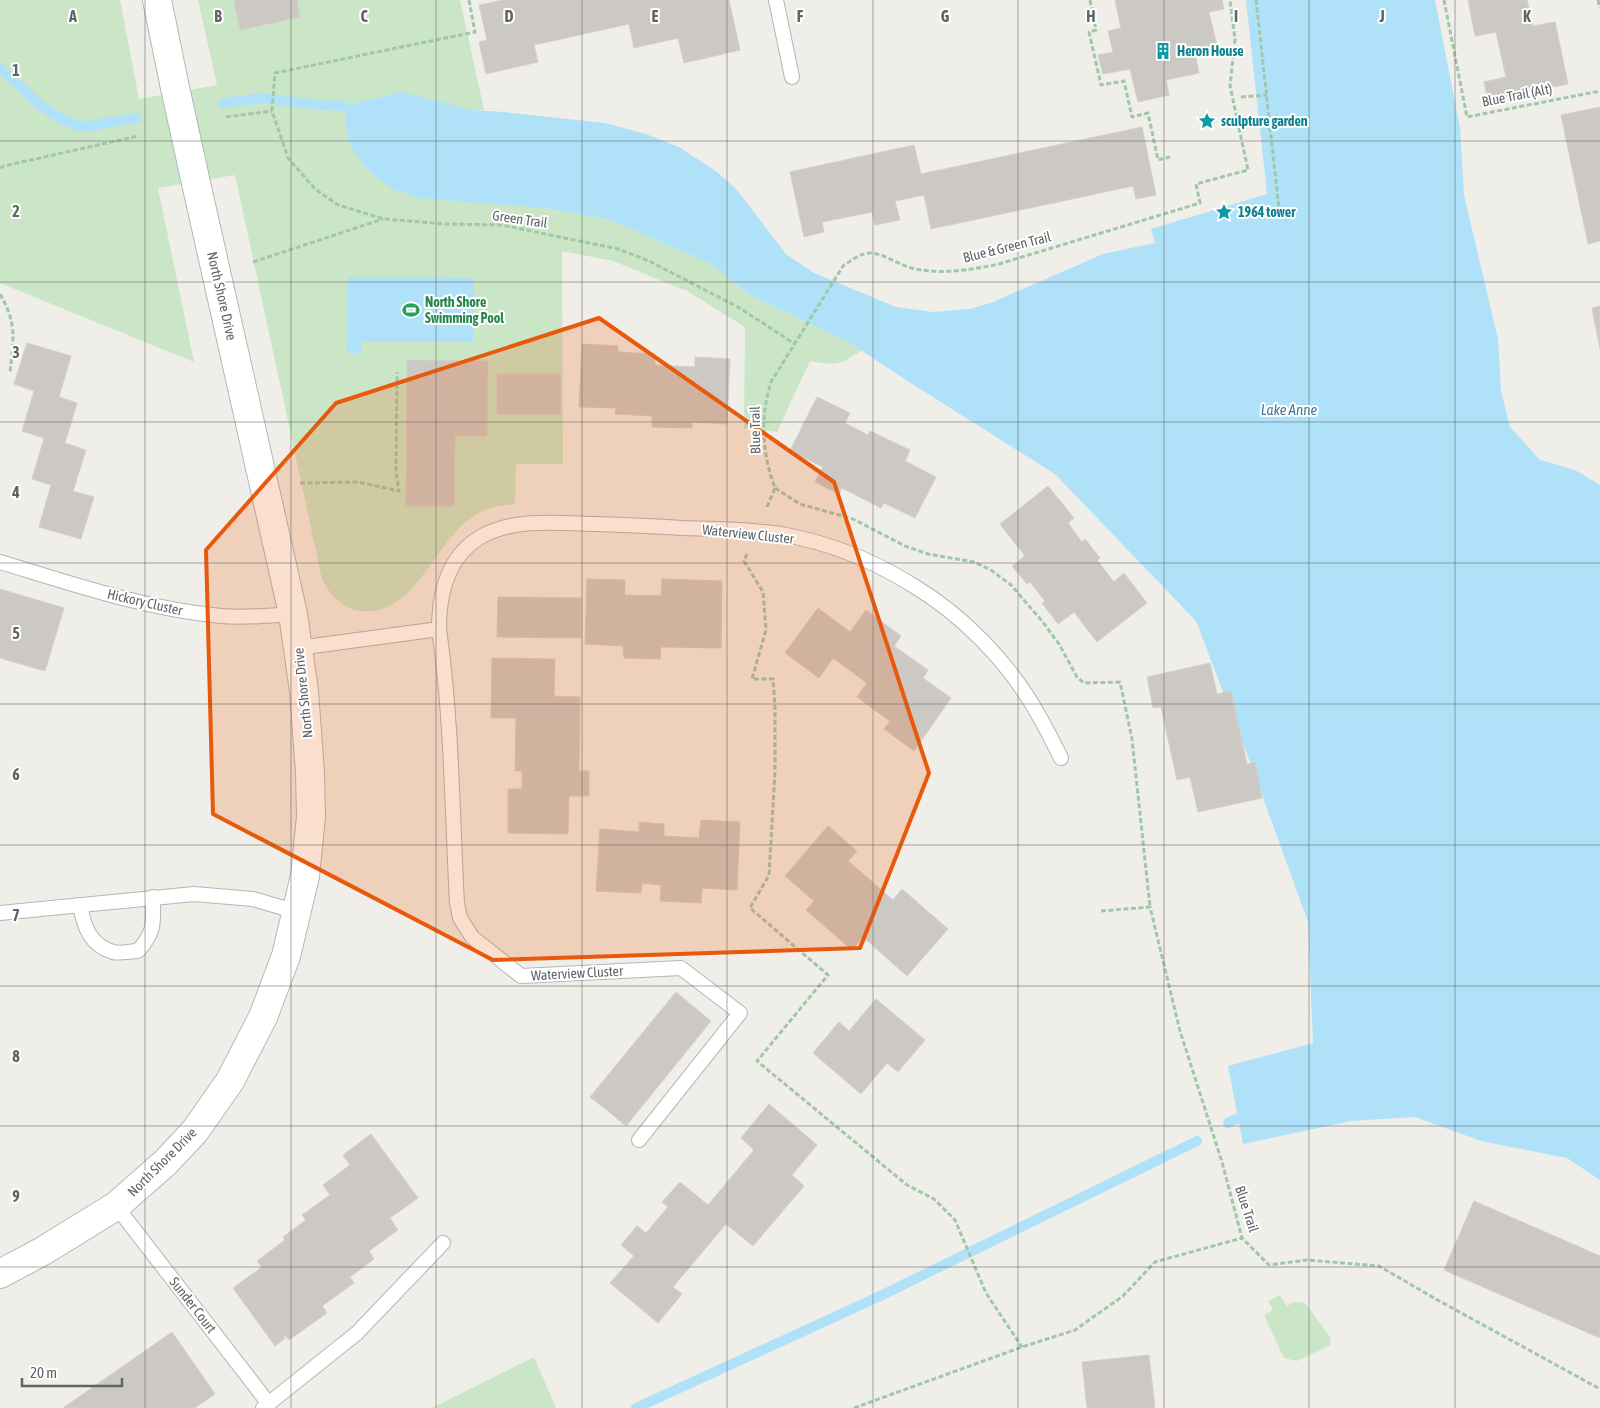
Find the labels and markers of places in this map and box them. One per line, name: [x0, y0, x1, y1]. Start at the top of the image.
building icon: Heron House: [1153, 41, 1173, 61]
place label: Heron House: [1177, 43, 1244, 59]
place icon: sculpture garden: [1197, 111, 1217, 131]
place label: sculpture garden: [1221, 113, 1308, 129]
place icon: 1964 tower: [1214, 202, 1234, 222]
place label: 1964 tower: [1238, 204, 1296, 220]
place label: North Shore Swimming Pool: [425, 294, 504, 326]
sports icon: North Shore Swimming Pool: [401, 300, 421, 320]

